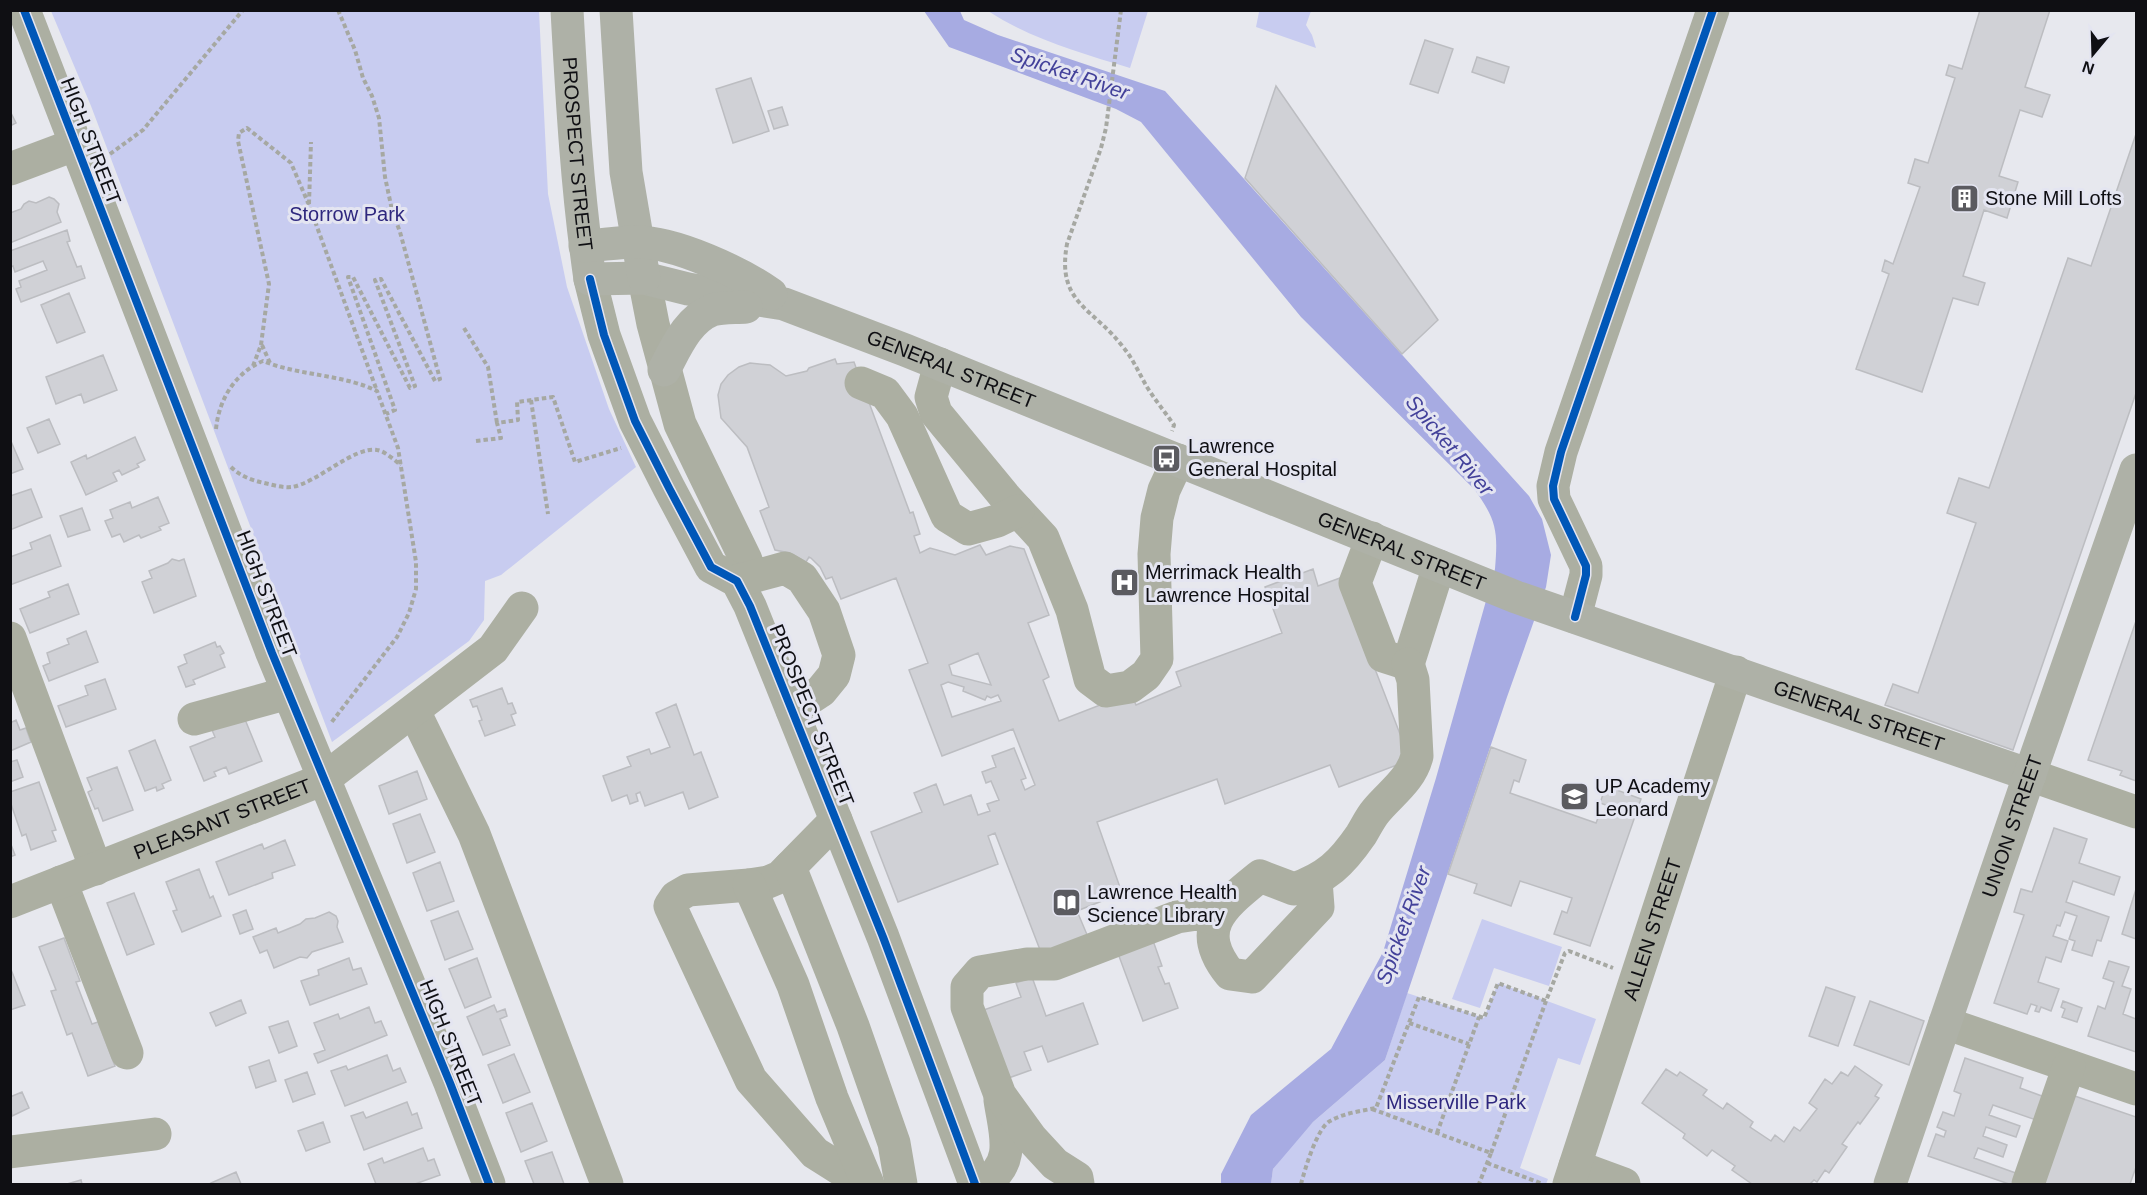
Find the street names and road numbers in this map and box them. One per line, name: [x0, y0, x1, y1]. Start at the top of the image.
street label: PROSPECT STREET: [559, 56, 597, 252]
street label: HIGH STREET: [57, 74, 125, 208]
street label: GENERAL STREET: [864, 326, 1039, 413]
street label: GENERAL STREET: [1315, 507, 1489, 595]
street label: HIGH STREET: [233, 527, 301, 661]
street label: PROSPECT STREET: [765, 621, 859, 809]
street label: GENERAL STREET: [1771, 676, 1947, 756]
street label: UNION STREET: [1978, 752, 2047, 900]
street label: PLEASANT STREET: [130, 774, 314, 863]
street label: ALLEN STREET: [1619, 856, 1685, 1003]
street label: HIGH STREET: [416, 977, 486, 1109]

